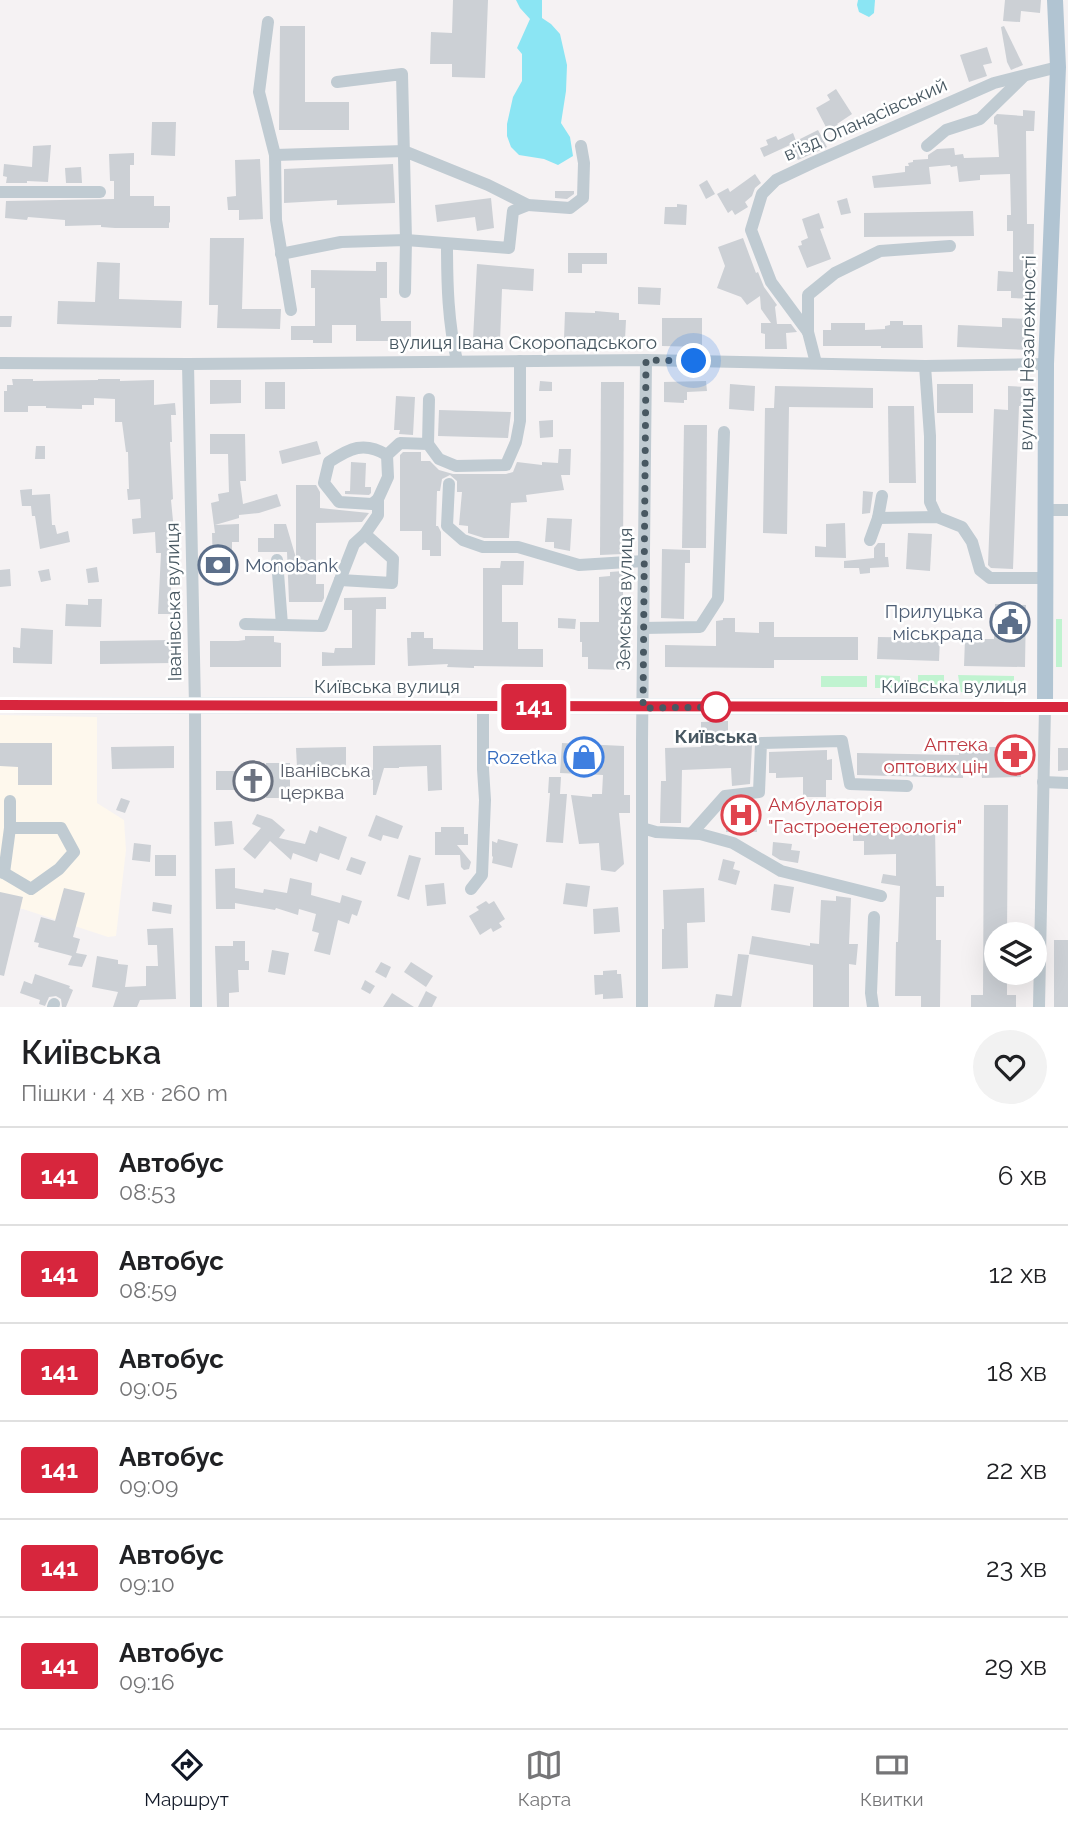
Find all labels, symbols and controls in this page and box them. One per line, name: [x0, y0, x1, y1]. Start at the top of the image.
street label: в'їзд Опанасівський: [780, 73, 950, 165]
street label: вулиця Незалежності: [1014, 255, 1040, 451]
street label: вулиця Івана Скоропадського: [389, 331, 657, 353]
your location: [676, 343, 711, 378]
street label: Іванівська вулиця: [161, 522, 185, 682]
street label: Земська вулиця: [612, 527, 636, 671]
bank icon: Monobank: [197, 544, 239, 586]
place label: Monobank: [245, 554, 338, 576]
place label: Прилуцька міськрада: [885, 600, 983, 644]
public building icon: Прилуцька міськрада: [989, 601, 1031, 643]
street label: Київська вулиця: [314, 675, 460, 697]
street label: Київська вулиця: [881, 675, 1027, 697]
line badge: 141: [494, 684, 574, 730]
text: 141: [515, 692, 553, 721]
marker: Київська: [701, 692, 731, 722]
place label: Київська: [675, 725, 757, 747]
place label: Аптека оптових цін: [883, 733, 988, 777]
pharmacy icon: Аптека оптових цін: [994, 734, 1036, 776]
shop icon: Rozetka: [563, 736, 605, 778]
place label: Rozetka: [487, 746, 557, 768]
place label: Іванівська церква: [280, 759, 371, 803]
church icon: Іванівська церква: [232, 760, 274, 802]
place label: Амбулаторія "Гастроенетерологія": [768, 793, 962, 837]
hospital icon: Амбулаторія "Гастроенетерологія": [720, 794, 762, 836]
map controls: [984, 922, 1047, 985]
button: layers: [984, 922, 1047, 985]
button: heart: [973, 1030, 1047, 1104]
text: Київська: [21, 1033, 161, 1072]
text: Пішки · 4 хв · 260 m: [21, 1079, 228, 1106]
text: Автобус: [119, 1148, 224, 1178]
text: 141: [41, 1161, 78, 1190]
text: 6 хв: [998, 1161, 1047, 1191]
text: 08:53: [119, 1178, 176, 1205]
text: Автобус: [119, 1246, 224, 1276]
text: 141: [41, 1259, 78, 1288]
text: 12 хв: [989, 1259, 1047, 1289]
text: 08:59: [119, 1276, 177, 1303]
text: Автобус: [119, 1344, 224, 1374]
text: 141: [41, 1357, 78, 1386]
text: 18 хв: [987, 1357, 1047, 1387]
text: 09:05: [119, 1374, 178, 1401]
text: Автобус: [119, 1442, 224, 1472]
text: 141: [41, 1455, 78, 1484]
text: 22 хв: [986, 1455, 1047, 1485]
text: 09:09: [119, 1472, 178, 1499]
text: Автобус: [119, 1540, 224, 1570]
text: 141: [41, 1553, 78, 1582]
text: 23 хв: [986, 1553, 1047, 1583]
text: 09:10: [119, 1570, 175, 1597]
text: Автобус: [119, 1638, 224, 1668]
text: 141: [41, 1651, 78, 1680]
text: 29 хв: [985, 1651, 1047, 1681]
text: 09:16: [119, 1668, 175, 1695]
tab: Маршрут: [144, 1746, 229, 1810]
tab: Карта: [518, 1746, 571, 1810]
tab: Квитки: [860, 1746, 924, 1810]

